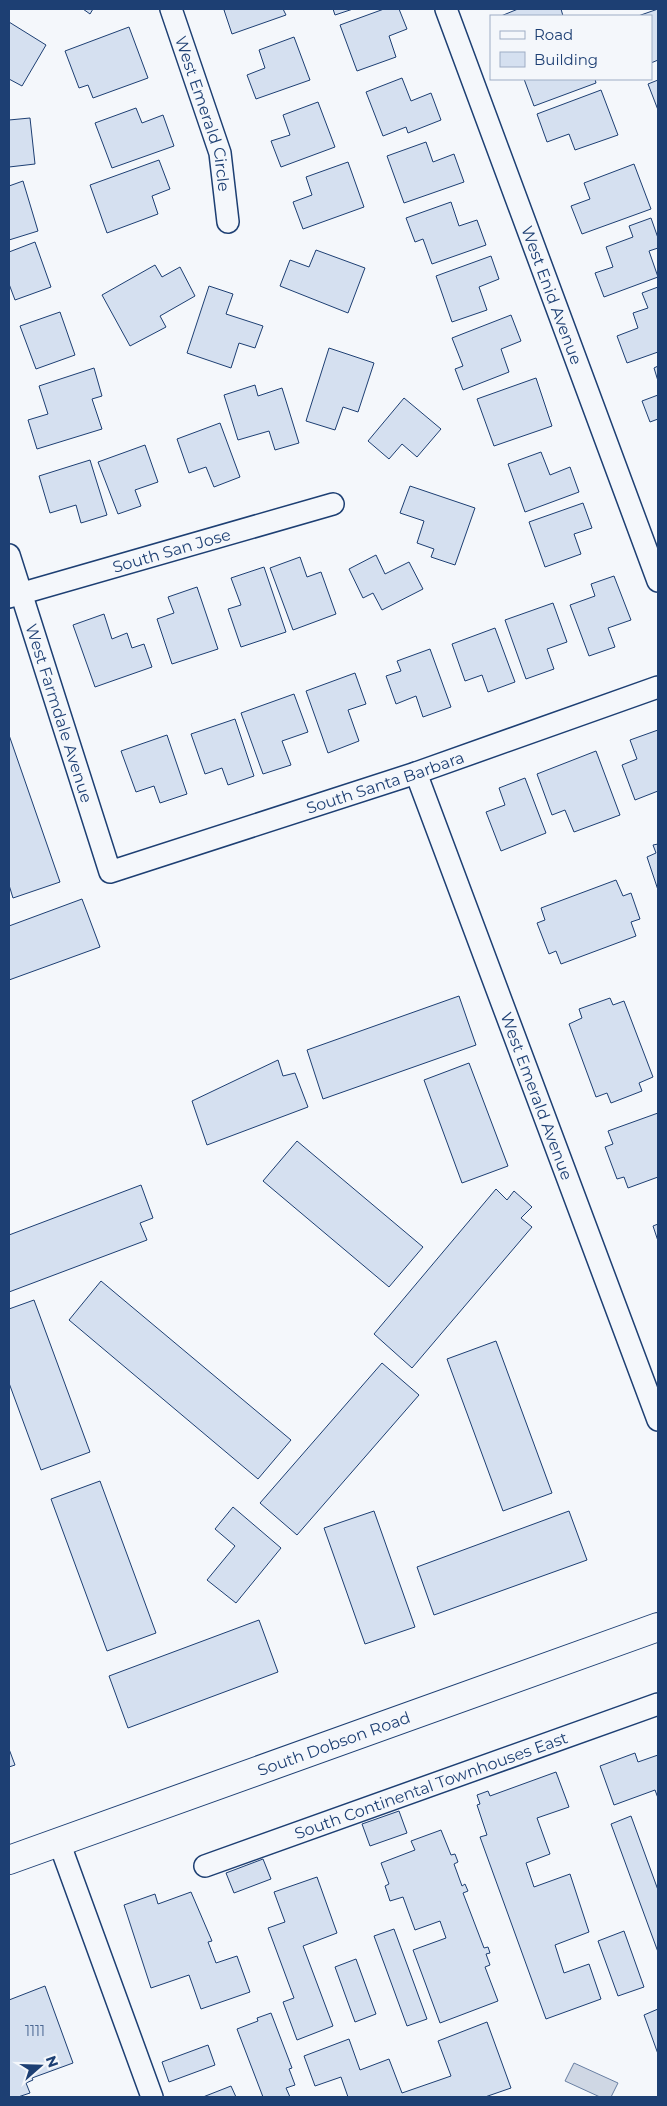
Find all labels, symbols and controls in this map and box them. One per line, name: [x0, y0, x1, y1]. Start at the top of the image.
legend: [490, 15, 652, 80]
text: Road: [534, 25, 573, 44]
street label: West Emerald Circle: [171, 34, 233, 193]
text: Building: [534, 50, 598, 69]
street label: West Enid Avenue: [517, 223, 586, 367]
street label: South San Jose: [110, 525, 233, 577]
street label: West Farmdale Avenue: [22, 622, 96, 805]
street label: South Santa Barbara: [304, 748, 467, 818]
street label: West Emerald Avenue: [496, 1010, 576, 1183]
street label: South Dobson Road: [255, 1708, 413, 1780]
street label: South Continental Townhouses East: [292, 1728, 571, 1843]
house number: 1111: [25, 2022, 45, 2040]
north arrow: [15, 2041, 65, 2091]
text: N: [42, 2053, 63, 2070]

